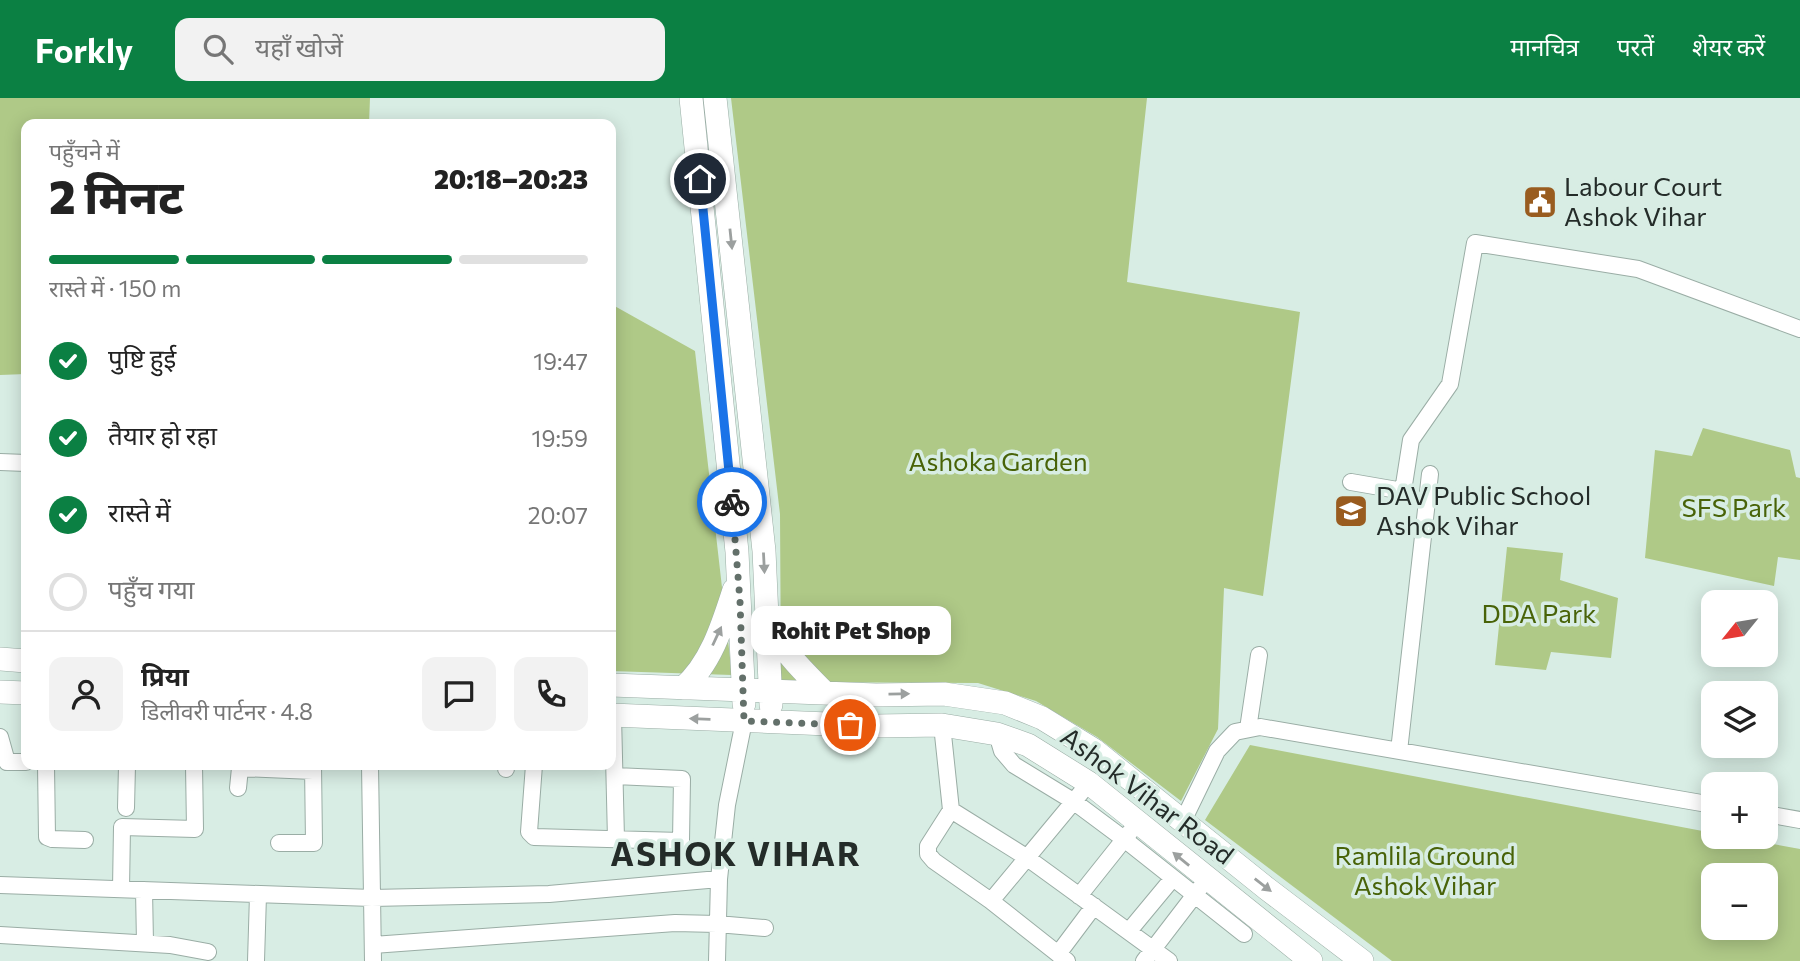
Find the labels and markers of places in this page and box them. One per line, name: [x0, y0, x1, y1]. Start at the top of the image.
pin: [670, 149, 730, 209]
place label: Labour Court Ashok Vihar: [1564, 170, 1722, 231]
public building icon: Labour Court Ashok Vihar: [1521, 183, 1559, 221]
place label: DAV Public School Ashok Vihar: [1376, 479, 1591, 540]
school or university icon: DAV Public School Ashok Vihar: [1332, 492, 1370, 530]
callout: Rohit Pet Shop: [750, 606, 950, 655]
pin: [820, 695, 880, 755]

